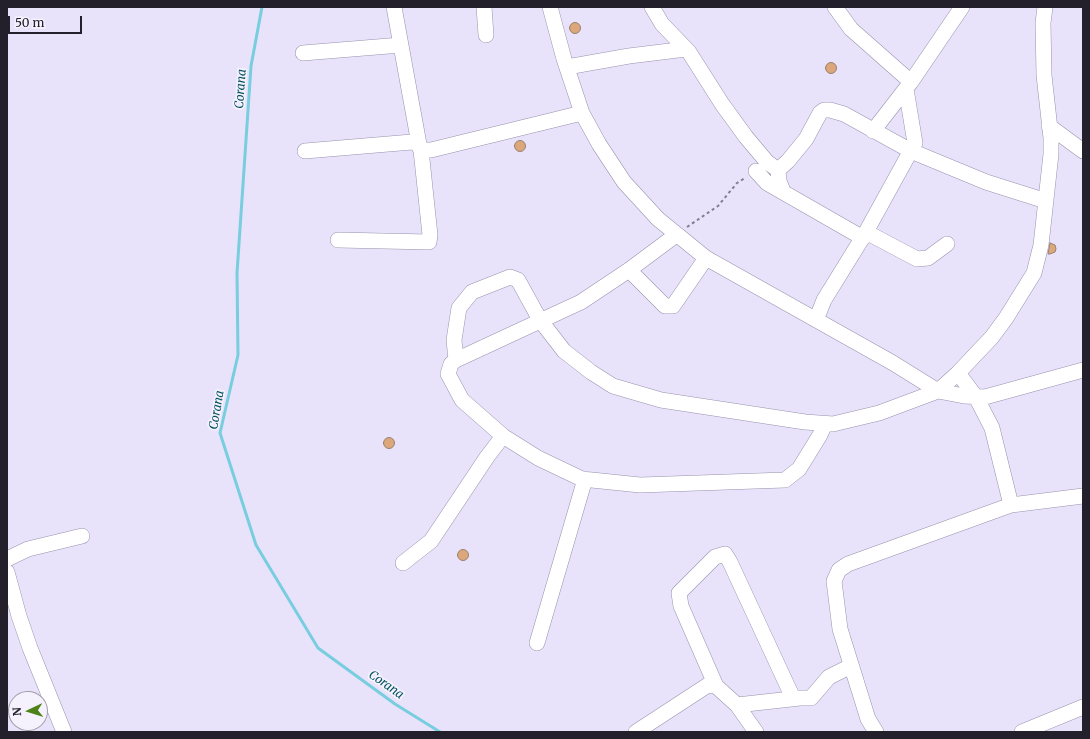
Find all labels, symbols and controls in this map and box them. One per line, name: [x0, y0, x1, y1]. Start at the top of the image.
scale bar: [10, 8, 84, 34]
text: 50 m: [15, 15, 44, 30]
water label: Corana: [232, 69, 250, 109]
water label: Corana: [206, 389, 228, 431]
water label: Corana: [366, 668, 406, 702]
north arrow: [8, 691, 48, 731]
text: N: [10, 707, 24, 717]

